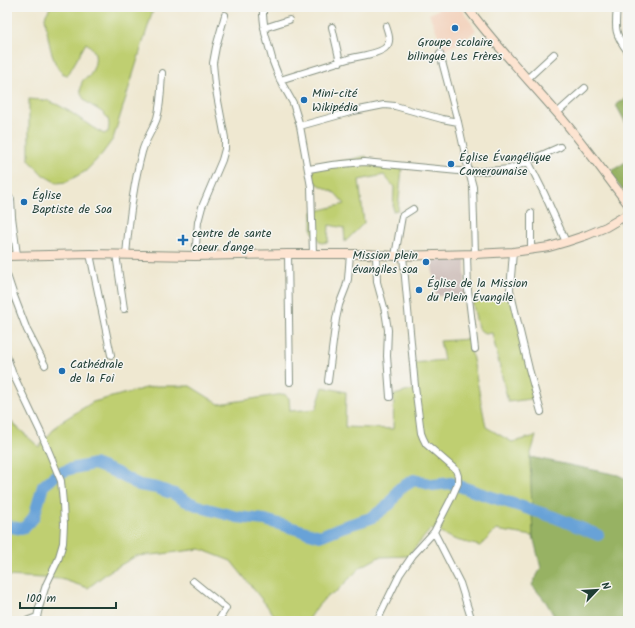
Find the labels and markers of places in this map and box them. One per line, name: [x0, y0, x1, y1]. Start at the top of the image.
marker: Groupe scolaire bilingue Les Frères: [450, 23, 460, 33]
place label: Groupe scolaire bilingue Les Frères: [408, 33, 502, 66]
place label: Mini-cité Wikipédia: [312, 84, 359, 117]
marker: Mini-cité Wikipédia: [299, 95, 309, 105]
place label: Église Évangélique Camerounaise: [459, 148, 551, 181]
marker: Église Évangélique Camerounaise: [446, 159, 456, 169]
place label: Église Baptiste de Soa: [32, 186, 112, 219]
marker: Église Baptiste de Soa: [19, 197, 29, 207]
place label: centre de sante coeur d'ange: [192, 224, 272, 257]
marker: centre de sante coeur d'ange: [177, 234, 189, 246]
place label: Mission plein évangiles soa: [353, 246, 418, 279]
marker: Mission plein évangiles soa: [421, 257, 431, 267]
place label: Église de la Mission du Plein Évangile: [427, 274, 528, 307]
marker: Église de la Mission du Plein Évangile: [414, 285, 424, 295]
place label: Cathédrale de la Foi: [70, 355, 124, 388]
marker: Cathédrale de la Foi: [57, 366, 67, 376]

